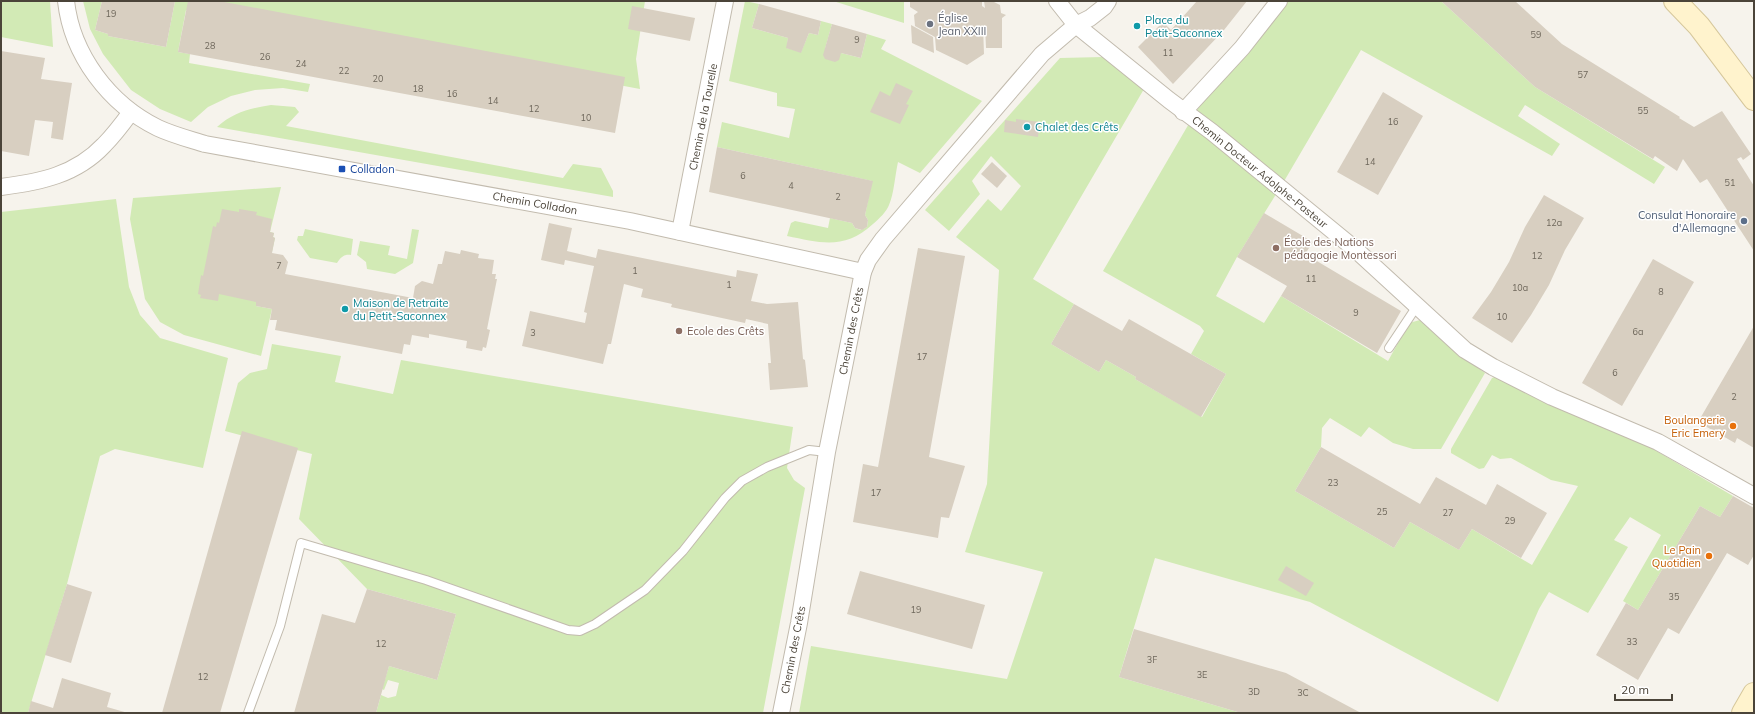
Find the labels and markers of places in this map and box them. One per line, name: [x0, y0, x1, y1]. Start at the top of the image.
place label: Église Jean XXIII: [938, 11, 986, 38]
place label: Place du Petit-Saconnex: [1145, 13, 1222, 40]
marker: Église Jean XXIII: [925, 19, 935, 29]
marker: Place du Petit-Saconnex: [1132, 21, 1142, 31]
place label: Chalet des Crêts: [1035, 120, 1119, 134]
marker: Chalet des Crêts: [1022, 122, 1032, 132]
place label: Colladon: [350, 162, 395, 176]
marker: Colladon: [337, 164, 347, 174]
place label: Consulat Honoraire d'Allemagne: [1638, 208, 1736, 235]
marker: Consulat Honoraire d'Allemagne: [1739, 216, 1749, 226]
place label: École des Nations pédagogie Montessori: [1284, 235, 1397, 262]
marker: École des Nations pédagogie Montessori: [1271, 243, 1281, 253]
place label: Maison de Retraite du Petit-Saconnex: [353, 296, 448, 323]
marker: Maison de Retraite du Petit-Saconnex: [340, 304, 350, 314]
place label: Ecole des Crêts: [687, 324, 764, 338]
marker: Ecole des Crêts: [674, 326, 684, 336]
place label: Boulangerie Eric Emery: [1664, 413, 1725, 440]
marker: Boulangerie Eric Emery: [1728, 421, 1738, 431]
place label: Le Pain Quotidien: [1652, 543, 1701, 570]
marker: Le Pain Quotidien: [1704, 551, 1714, 561]

